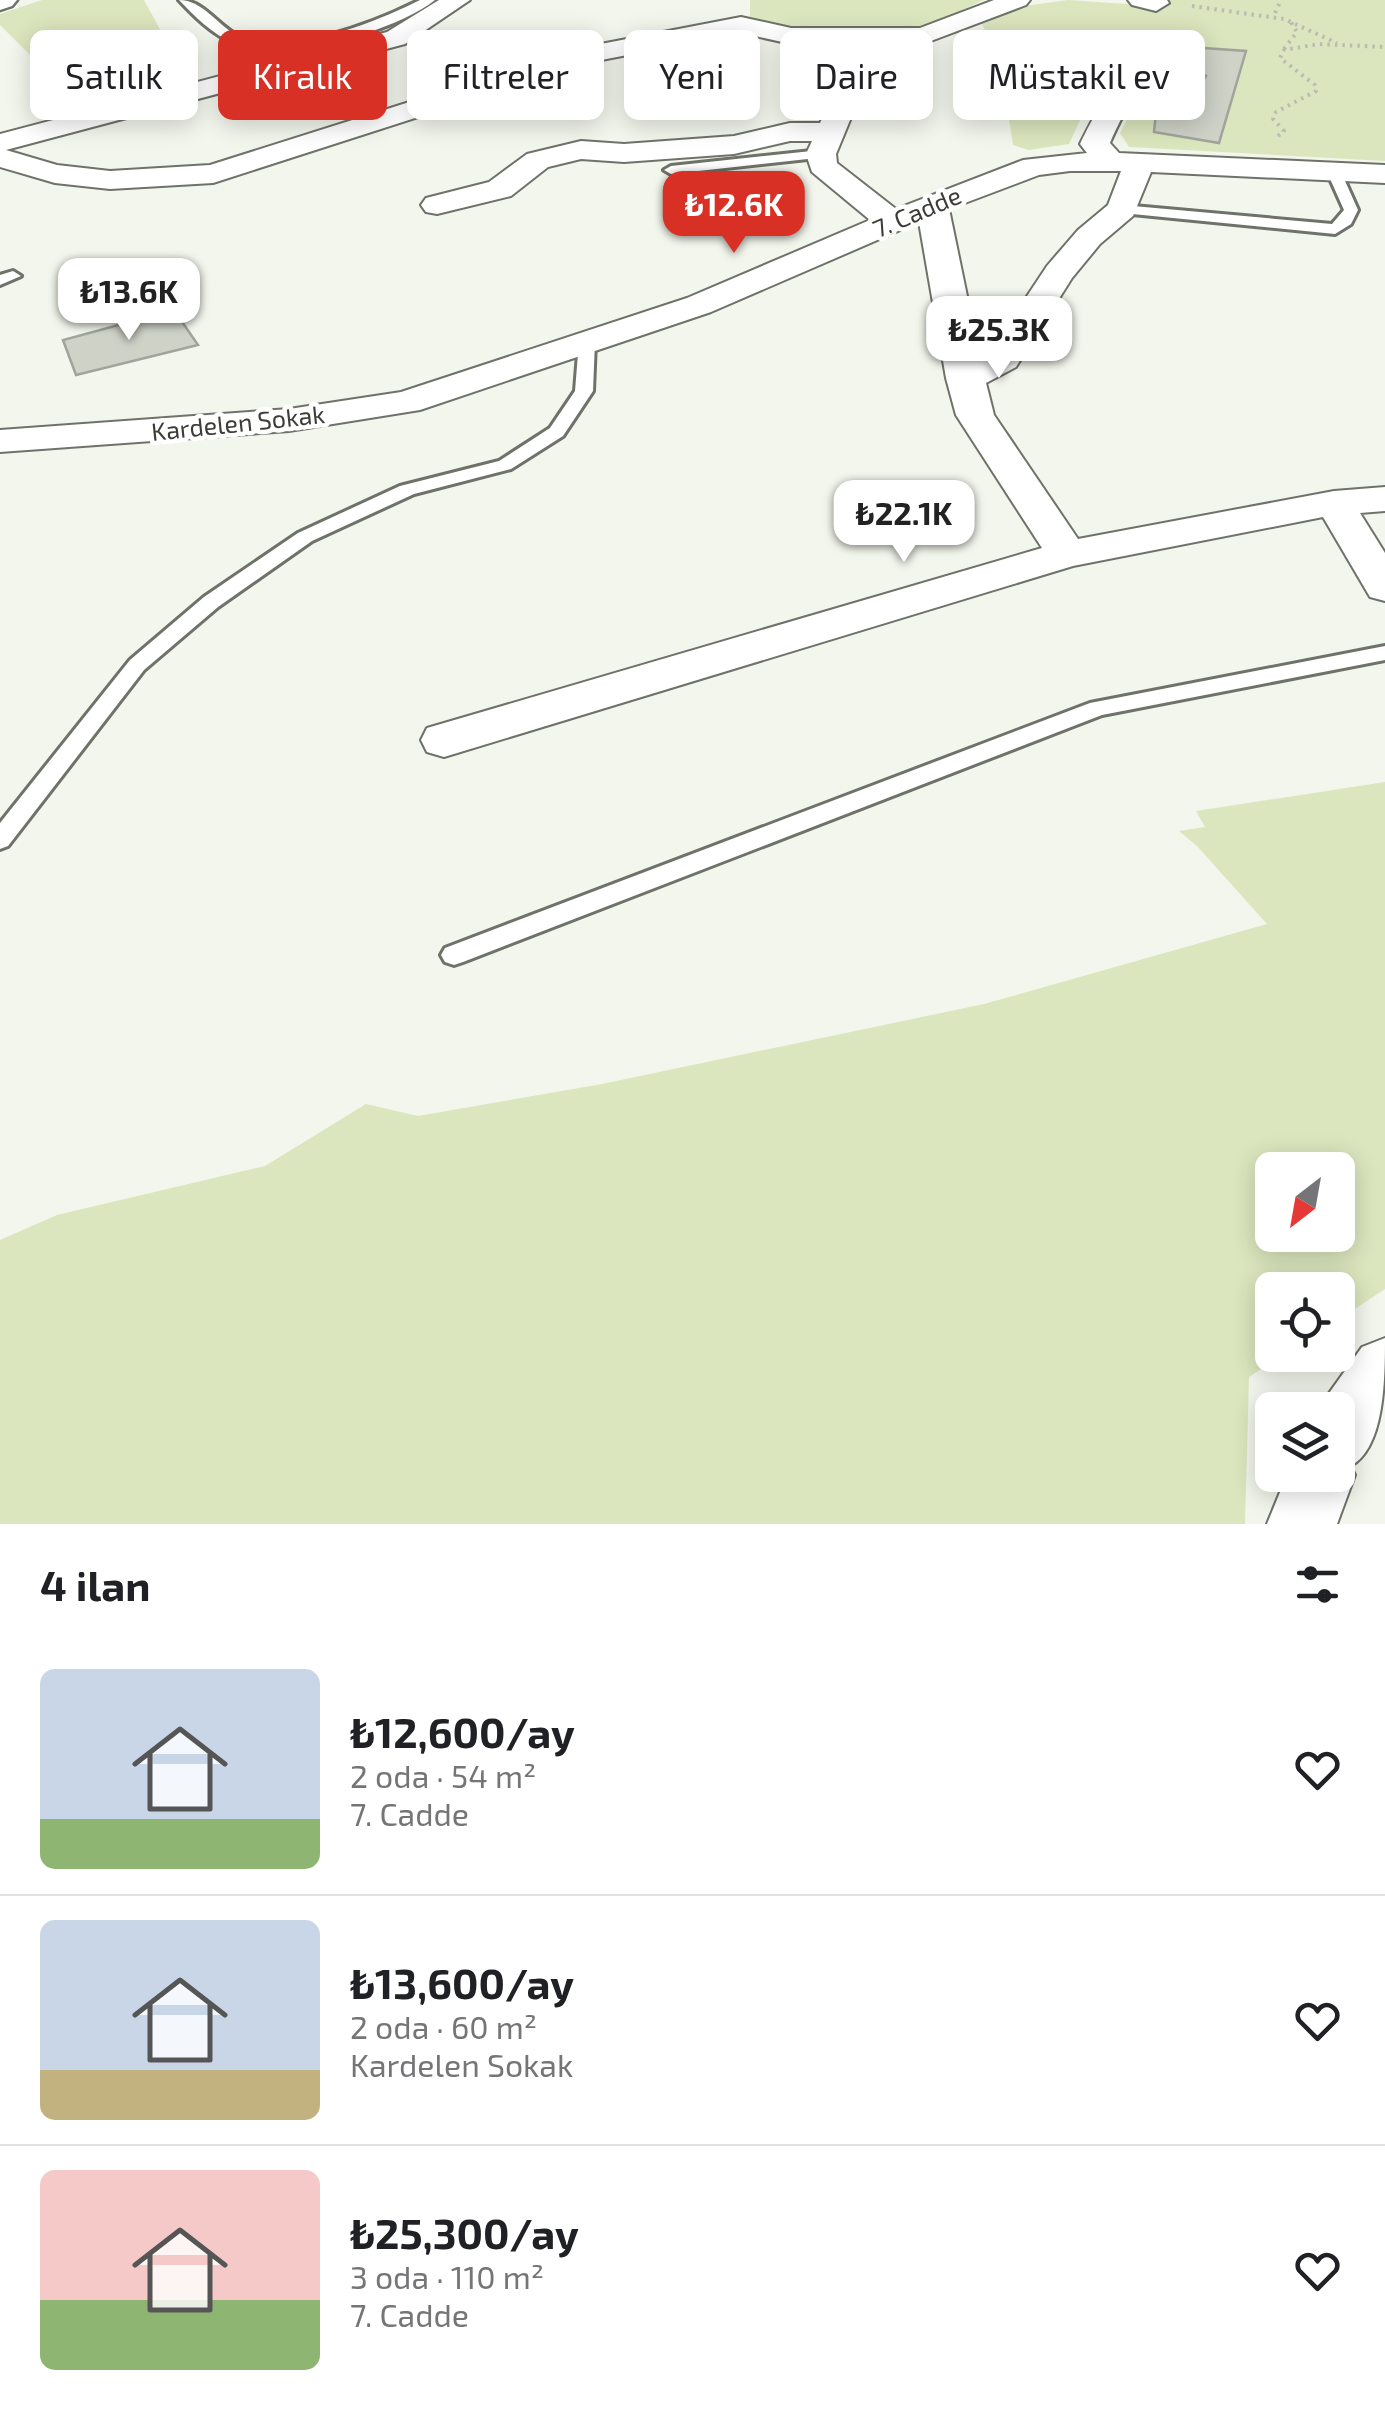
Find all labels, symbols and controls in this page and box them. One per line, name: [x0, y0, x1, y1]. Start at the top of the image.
chip: Satılık: [30, 30, 198, 120]
chip: Kiralık: [218, 30, 387, 120]
chip: Filtreler: [407, 30, 604, 120]
chip: Yeni: [624, 30, 760, 120]
chip: Daire: [780, 30, 933, 120]
chip: Müstakil ev: [953, 30, 1205, 120]
pin: ₺12.6K: [653, 171, 815, 256]
street label: 7. Cadde: [868, 179, 965, 243]
text: ₺12.6K: [685, 184, 783, 222]
pin: ₺13.6K: [48, 258, 210, 343]
text: ₺13.6K: [80, 271, 178, 309]
pin: ₺25.3K: [918, 296, 1080, 381]
text: ₺25.3K: [948, 309, 1050, 347]
street label: Kardelen Sokak: [150, 398, 326, 446]
pin: ₺22.1K: [823, 480, 985, 565]
text: ₺22.1K: [856, 493, 952, 531]
north arrow: [1255, 1152, 1355, 1252]
map controls: [1255, 1152, 1355, 1492]
button: locate: [1255, 1272, 1355, 1372]
button: layers: [1255, 1392, 1355, 1492]
icon: filters: [1290, 1557, 1345, 1612]
text: 4 ilan: [40, 1559, 150, 1609]
text: ₺12,600/ay: [350, 1706, 575, 1756]
icon: home: [120, 1709, 240, 1829]
icon: heart: [1290, 1742, 1345, 1797]
text: 2 oda · 54 m²: [350, 1756, 536, 1794]
text: 7. Cadde: [350, 1794, 469, 1832]
text: ₺13,600/ay: [350, 1957, 574, 2007]
icon: home: [120, 1960, 240, 2080]
icon: heart: [1290, 1993, 1345, 2048]
text: 2 oda · 60 m²: [350, 2007, 537, 2045]
text: Kardelen Sokak: [350, 2045, 573, 2083]
text: ₺25,300/ay: [350, 2207, 579, 2257]
icon: home: [120, 2210, 240, 2330]
icon: heart: [1290, 2243, 1345, 2298]
text: 3 oda · 110 m²: [350, 2257, 544, 2295]
text: 7. Cadde: [350, 2295, 469, 2333]

